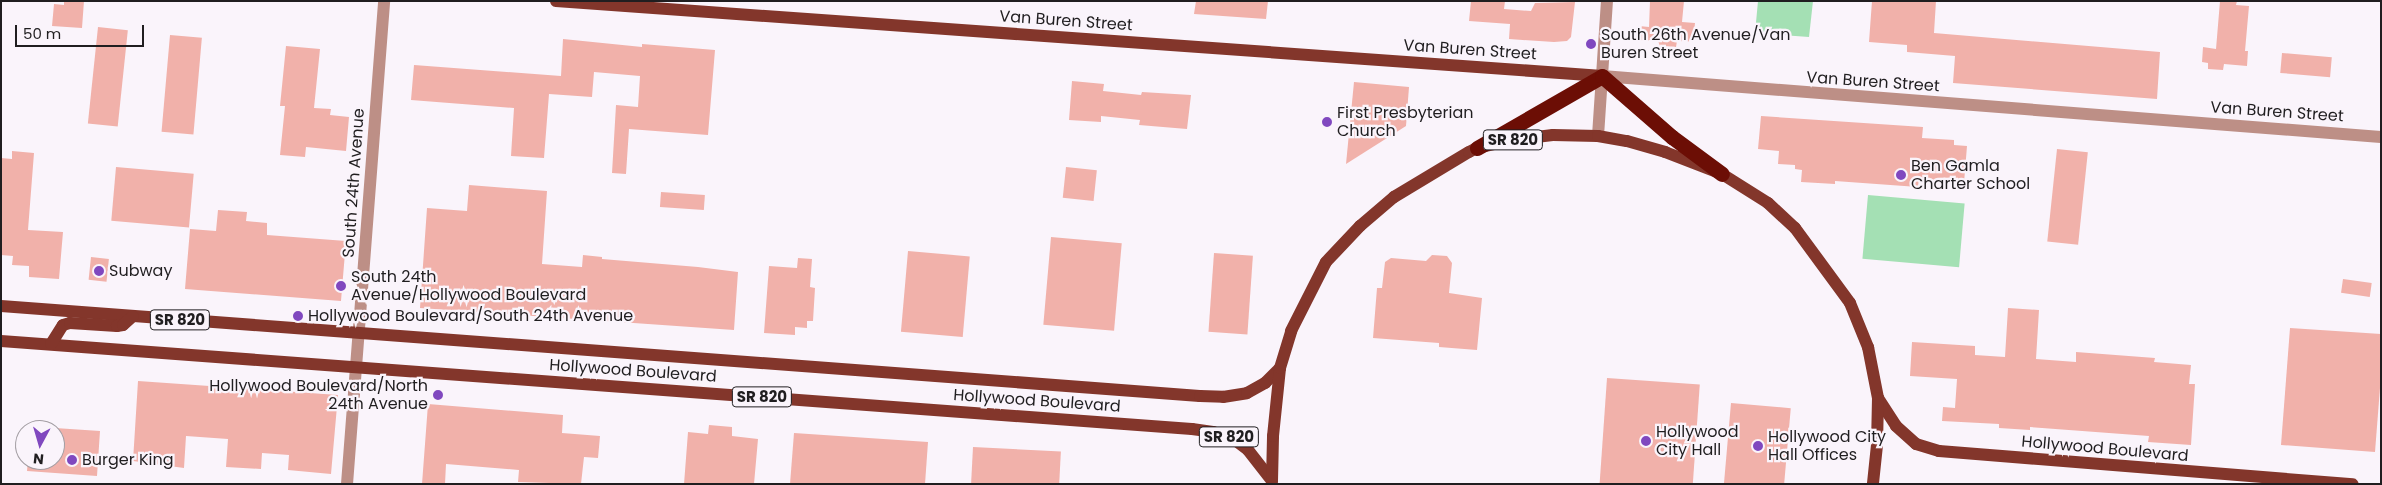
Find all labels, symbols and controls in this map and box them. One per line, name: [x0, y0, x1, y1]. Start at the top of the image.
street label: Van Buren Street: [999, 7, 1133, 35]
scale bar: [18, 15, 146, 47]
text: 50 m: [23, 23, 61, 44]
place label: South 26th Avenue/Van Buren Street: [1601, 25, 1790, 63]
street label: Van Buren Street: [1403, 36, 1537, 64]
marker: South 26th Avenue/Van Buren Street: [1585, 38, 1597, 50]
street label: Van Buren Street: [1806, 68, 1940, 96]
street label: Van Buren Street: [2210, 98, 2344, 126]
place label: First Presbyterian Church: [1337, 103, 1473, 141]
street label: South 24th Avenue: [339, 108, 369, 258]
marker: First Presbyterian Church: [1321, 116, 1333, 128]
road number: SR 820: [1482, 128, 1544, 152]
place label: Ben Gamla Charter School: [1911, 156, 2030, 194]
marker: Ben Gamla Charter School: [1895, 169, 1907, 181]
place label: Subway: [109, 261, 172, 281]
marker: Subway: [93, 265, 105, 277]
place label: South 24th Avenue/Hollywood Boulevard: [351, 267, 586, 305]
marker: South 24th Avenue/Hollywood Boulevard: [335, 280, 347, 292]
place label: Hollywood Boulevard/South 24th Avenue: [308, 306, 633, 326]
road number: SR 820: [149, 308, 211, 332]
marker: Hollywood Boulevard/South 24th Avenue: [292, 310, 304, 322]
street label: Hollywood Boulevard: [549, 356, 717, 386]
place label: Hollywood Boulevard/North 24th Avenue: [209, 376, 428, 414]
road number: SR 820: [731, 384, 793, 410]
street label: Hollywood Boulevard: [953, 386, 1121, 416]
marker: Hollywood Boulevard/North 24th Avenue: [432, 389, 444, 401]
north arrow: [15, 420, 65, 470]
place label: Hollywood City Hall: [1656, 422, 1739, 460]
road number: SR 820: [1198, 424, 1260, 450]
place label: Hollywood City Hall Offices: [1768, 427, 1886, 465]
street label: Hollywood Boulevard: [2021, 432, 2189, 466]
marker: Hollywood City Hall: [1640, 435, 1652, 447]
marker: Hollywood City Hall Offices: [1752, 440, 1764, 452]
text: N: [32, 448, 45, 469]
place label: Burger King: [82, 450, 174, 470]
marker: Burger King: [66, 454, 78, 466]

